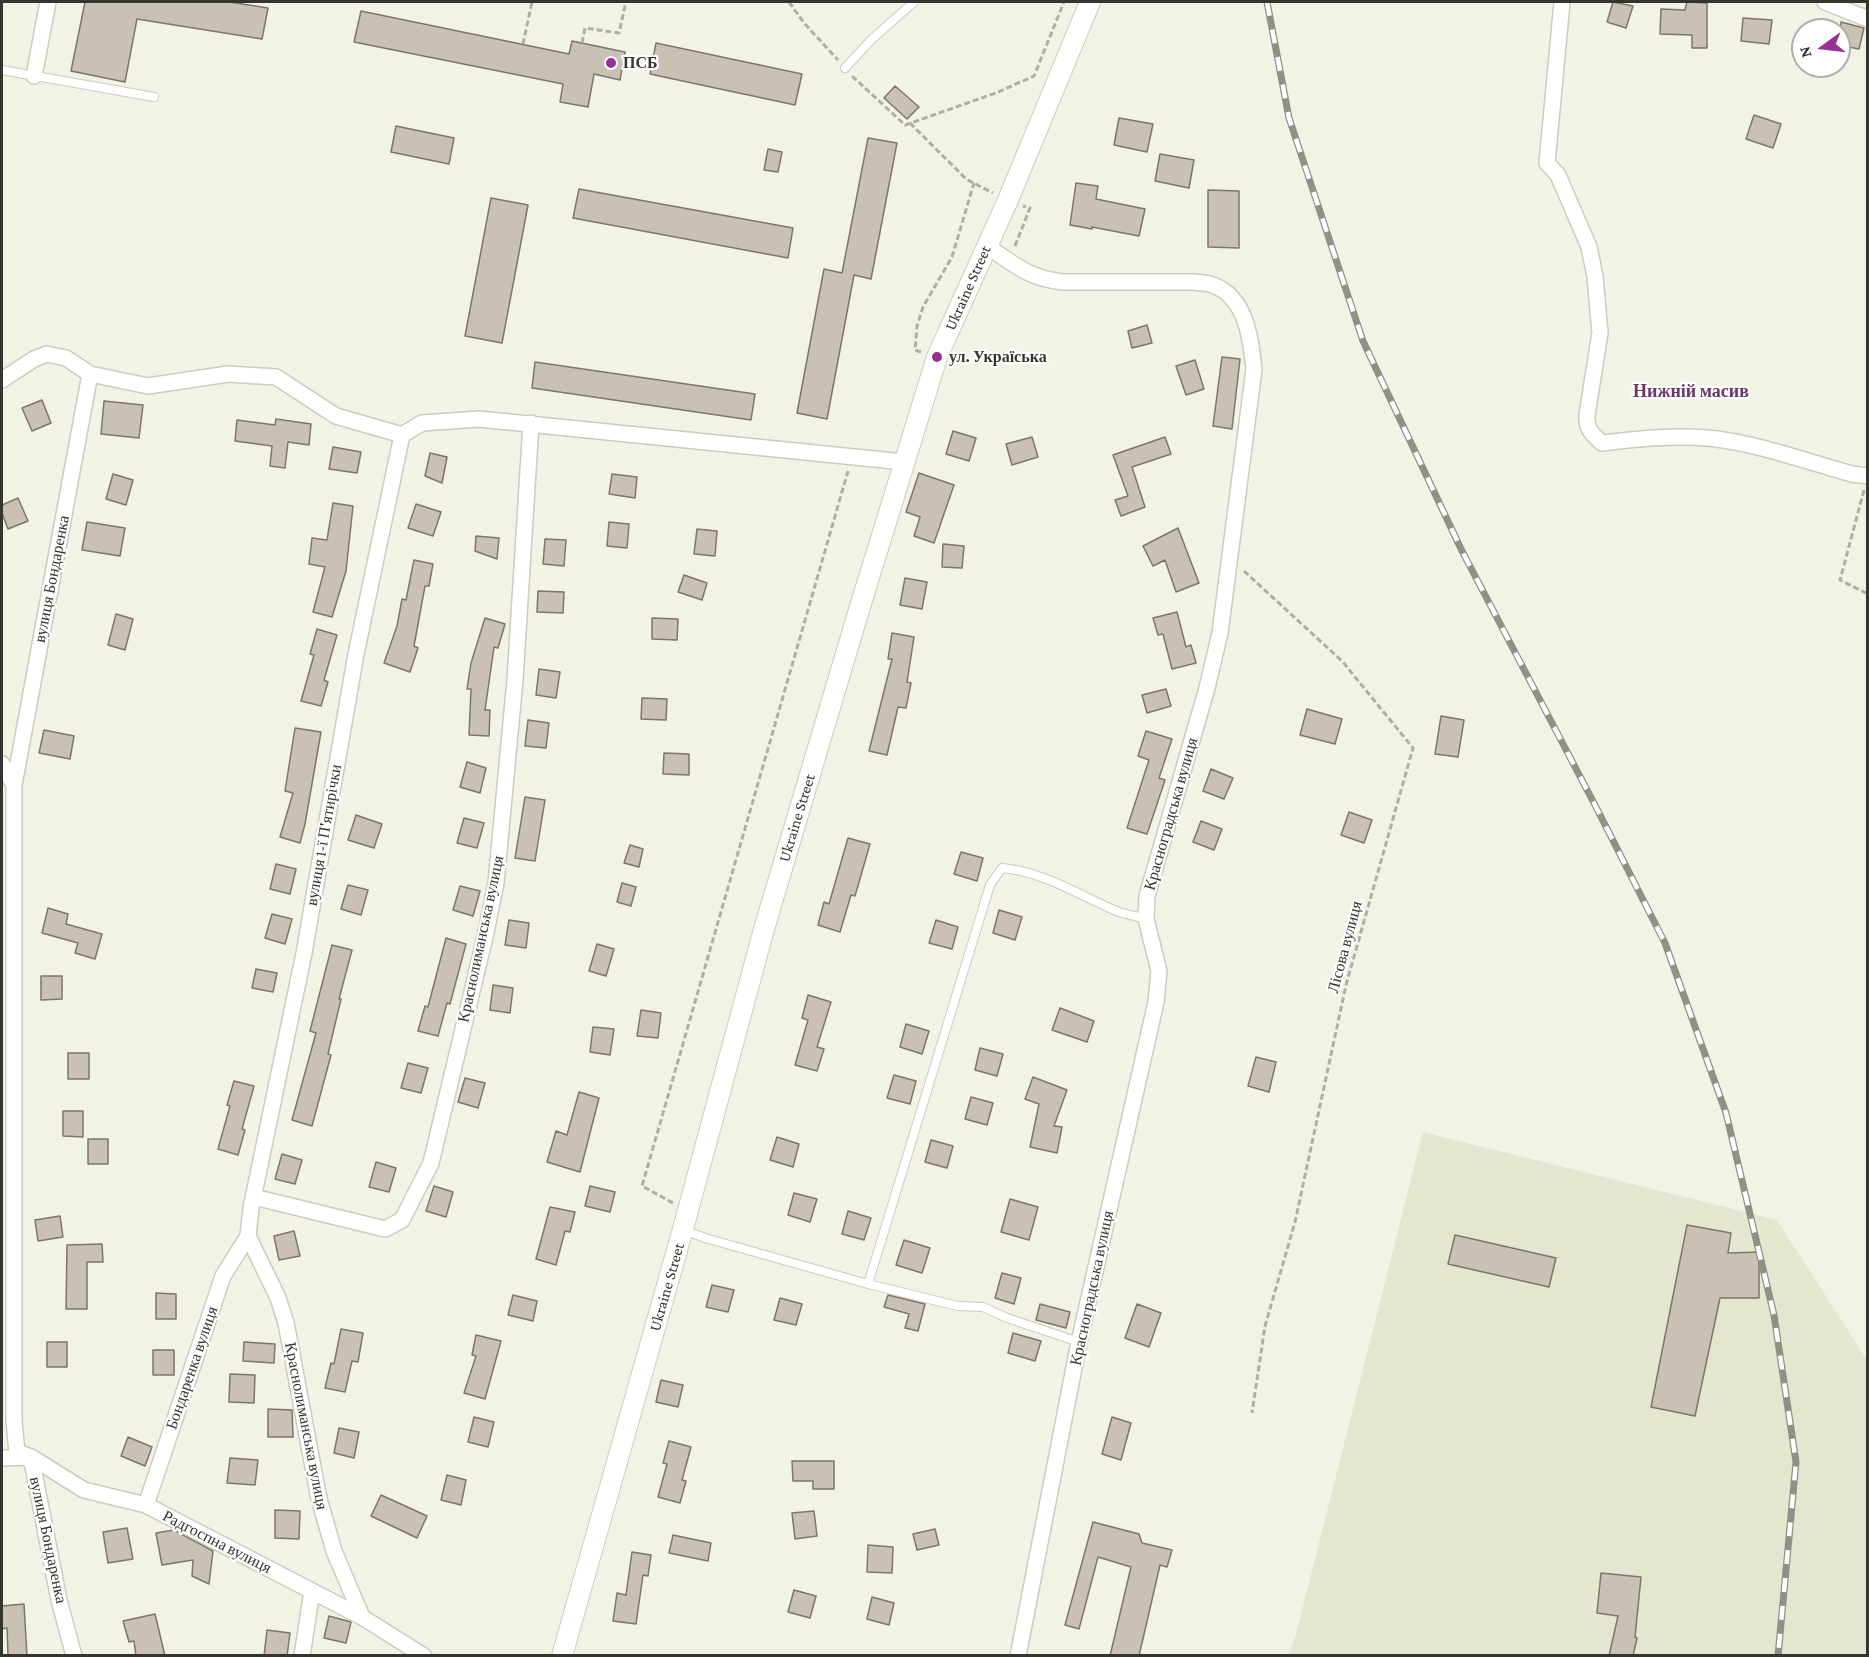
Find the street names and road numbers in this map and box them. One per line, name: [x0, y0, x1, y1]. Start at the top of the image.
street label: Ukraine Street: [941, 242, 995, 334]
street label: вулиця Бондаренка: [30, 514, 74, 644]
street label: Красноградська вулиця: [1140, 735, 1202, 893]
street label: вулиця 1-ї П'ятирічки: [302, 763, 346, 907]
street label: Ukraine Street: [775, 772, 819, 864]
street label: Краснолиманська вулиця: [454, 854, 508, 1024]
street label: Лісова вулиця: [1323, 899, 1367, 995]
street label: Красноградська вулиця: [1066, 1209, 1118, 1367]
street label: Ukraine Street: [645, 1241, 689, 1333]
street label: Бондаренка вулиця: [162, 1304, 222, 1432]
street label: Краснолиманська вулиця: [280, 1341, 332, 1511]
street label: вулиця Бондаренка: [25, 1475, 71, 1605]
street label: Радгоспна вулиця: [159, 1506, 275, 1578]

